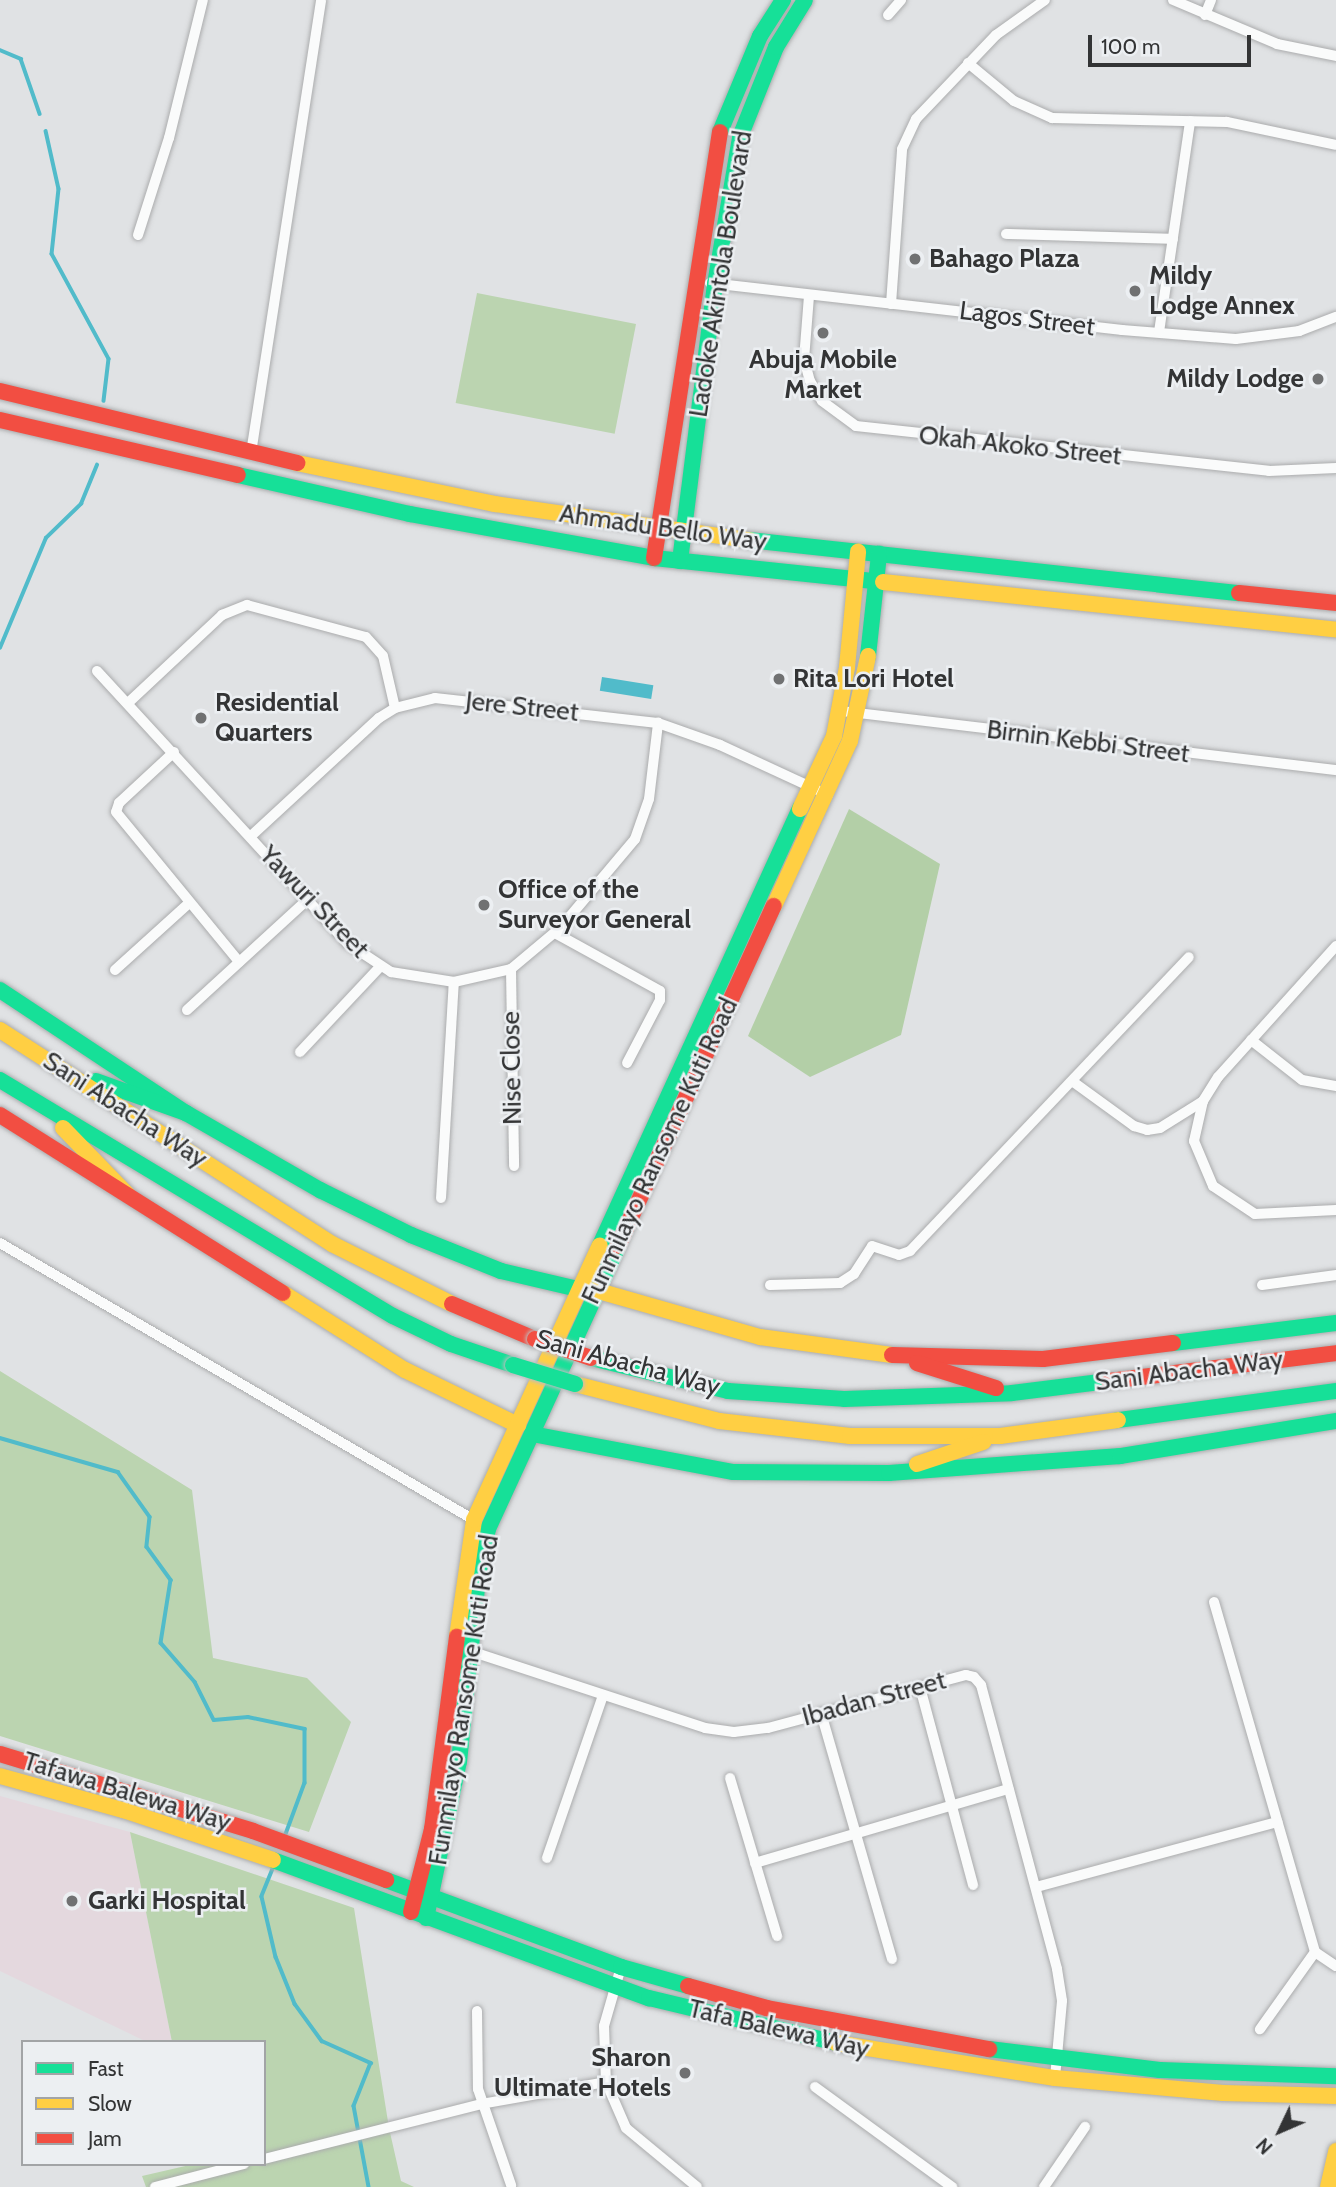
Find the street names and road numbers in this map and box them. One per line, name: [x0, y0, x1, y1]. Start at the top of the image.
street label: Ladoke Akintola Boulevard: [683, 129, 759, 419]
street label: Lagos Street: [958, 295, 1096, 343]
street label: Okah Akoko Street: [917, 420, 1123, 472]
street label: Ahmadu Bello Way: [557, 498, 769, 558]
street label: Jere Street: [464, 686, 580, 728]
street label: Birnin Kebbi Street: [985, 714, 1191, 770]
street label: Yawuri Street: [253, 839, 375, 965]
street label: Funmilayo Ransome Kuti Road: [575, 993, 745, 1309]
street label: Nise Close: [495, 1011, 529, 1125]
street label: Sani Abacha Way: [37, 1045, 213, 1175]
street label: Sani Abacha Way: [533, 1323, 723, 1403]
street label: Sani Abacha Way: [1093, 1344, 1285, 1398]
street label: Funmilayo Ransome Kuti Road: [422, 1533, 506, 1867]
street label: Ibadan Street: [799, 1665, 949, 1733]
street label: Tafawa Balewa Way: [19, 1746, 235, 1838]
street label: Tafa Balewa Way: [686, 1993, 872, 2065]

